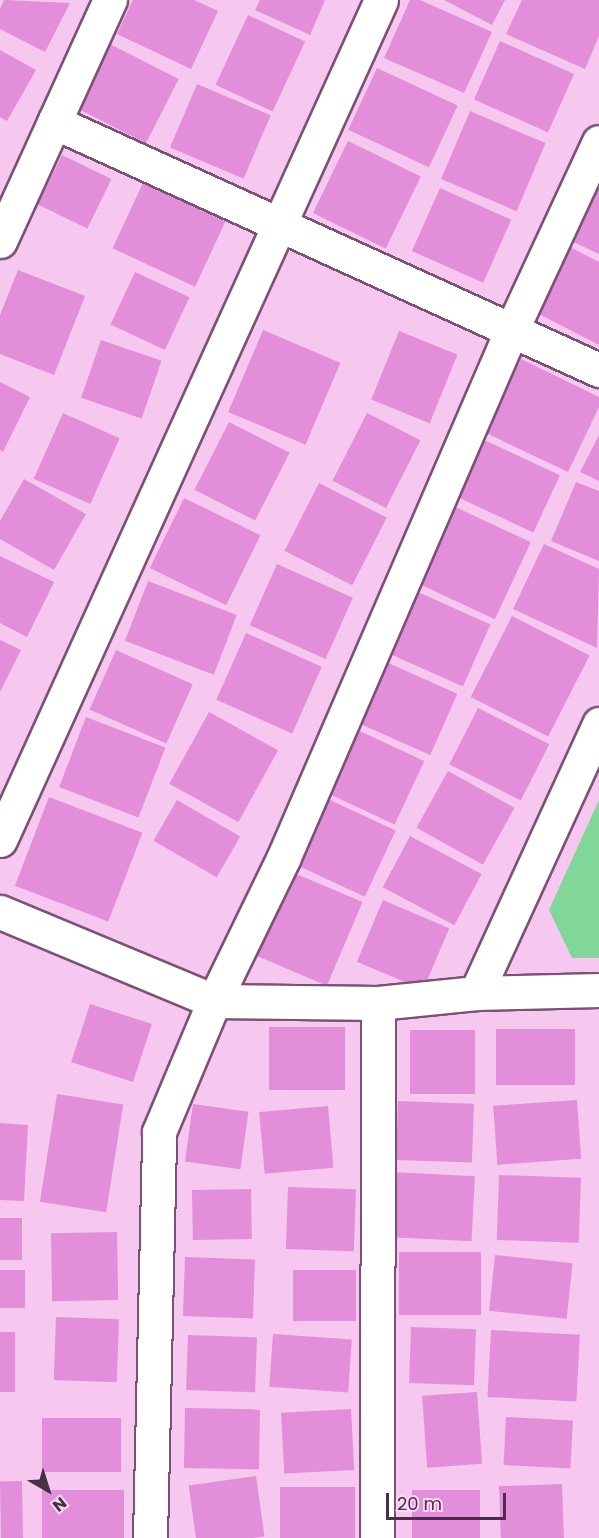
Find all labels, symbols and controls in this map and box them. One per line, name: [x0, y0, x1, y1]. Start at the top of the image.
north arrow: [18, 1460, 78, 1520]
scale bar: [389, 1481, 509, 1519]
text: 20 m: [397, 1491, 442, 1516]
text: N: [48, 1492, 72, 1517]

